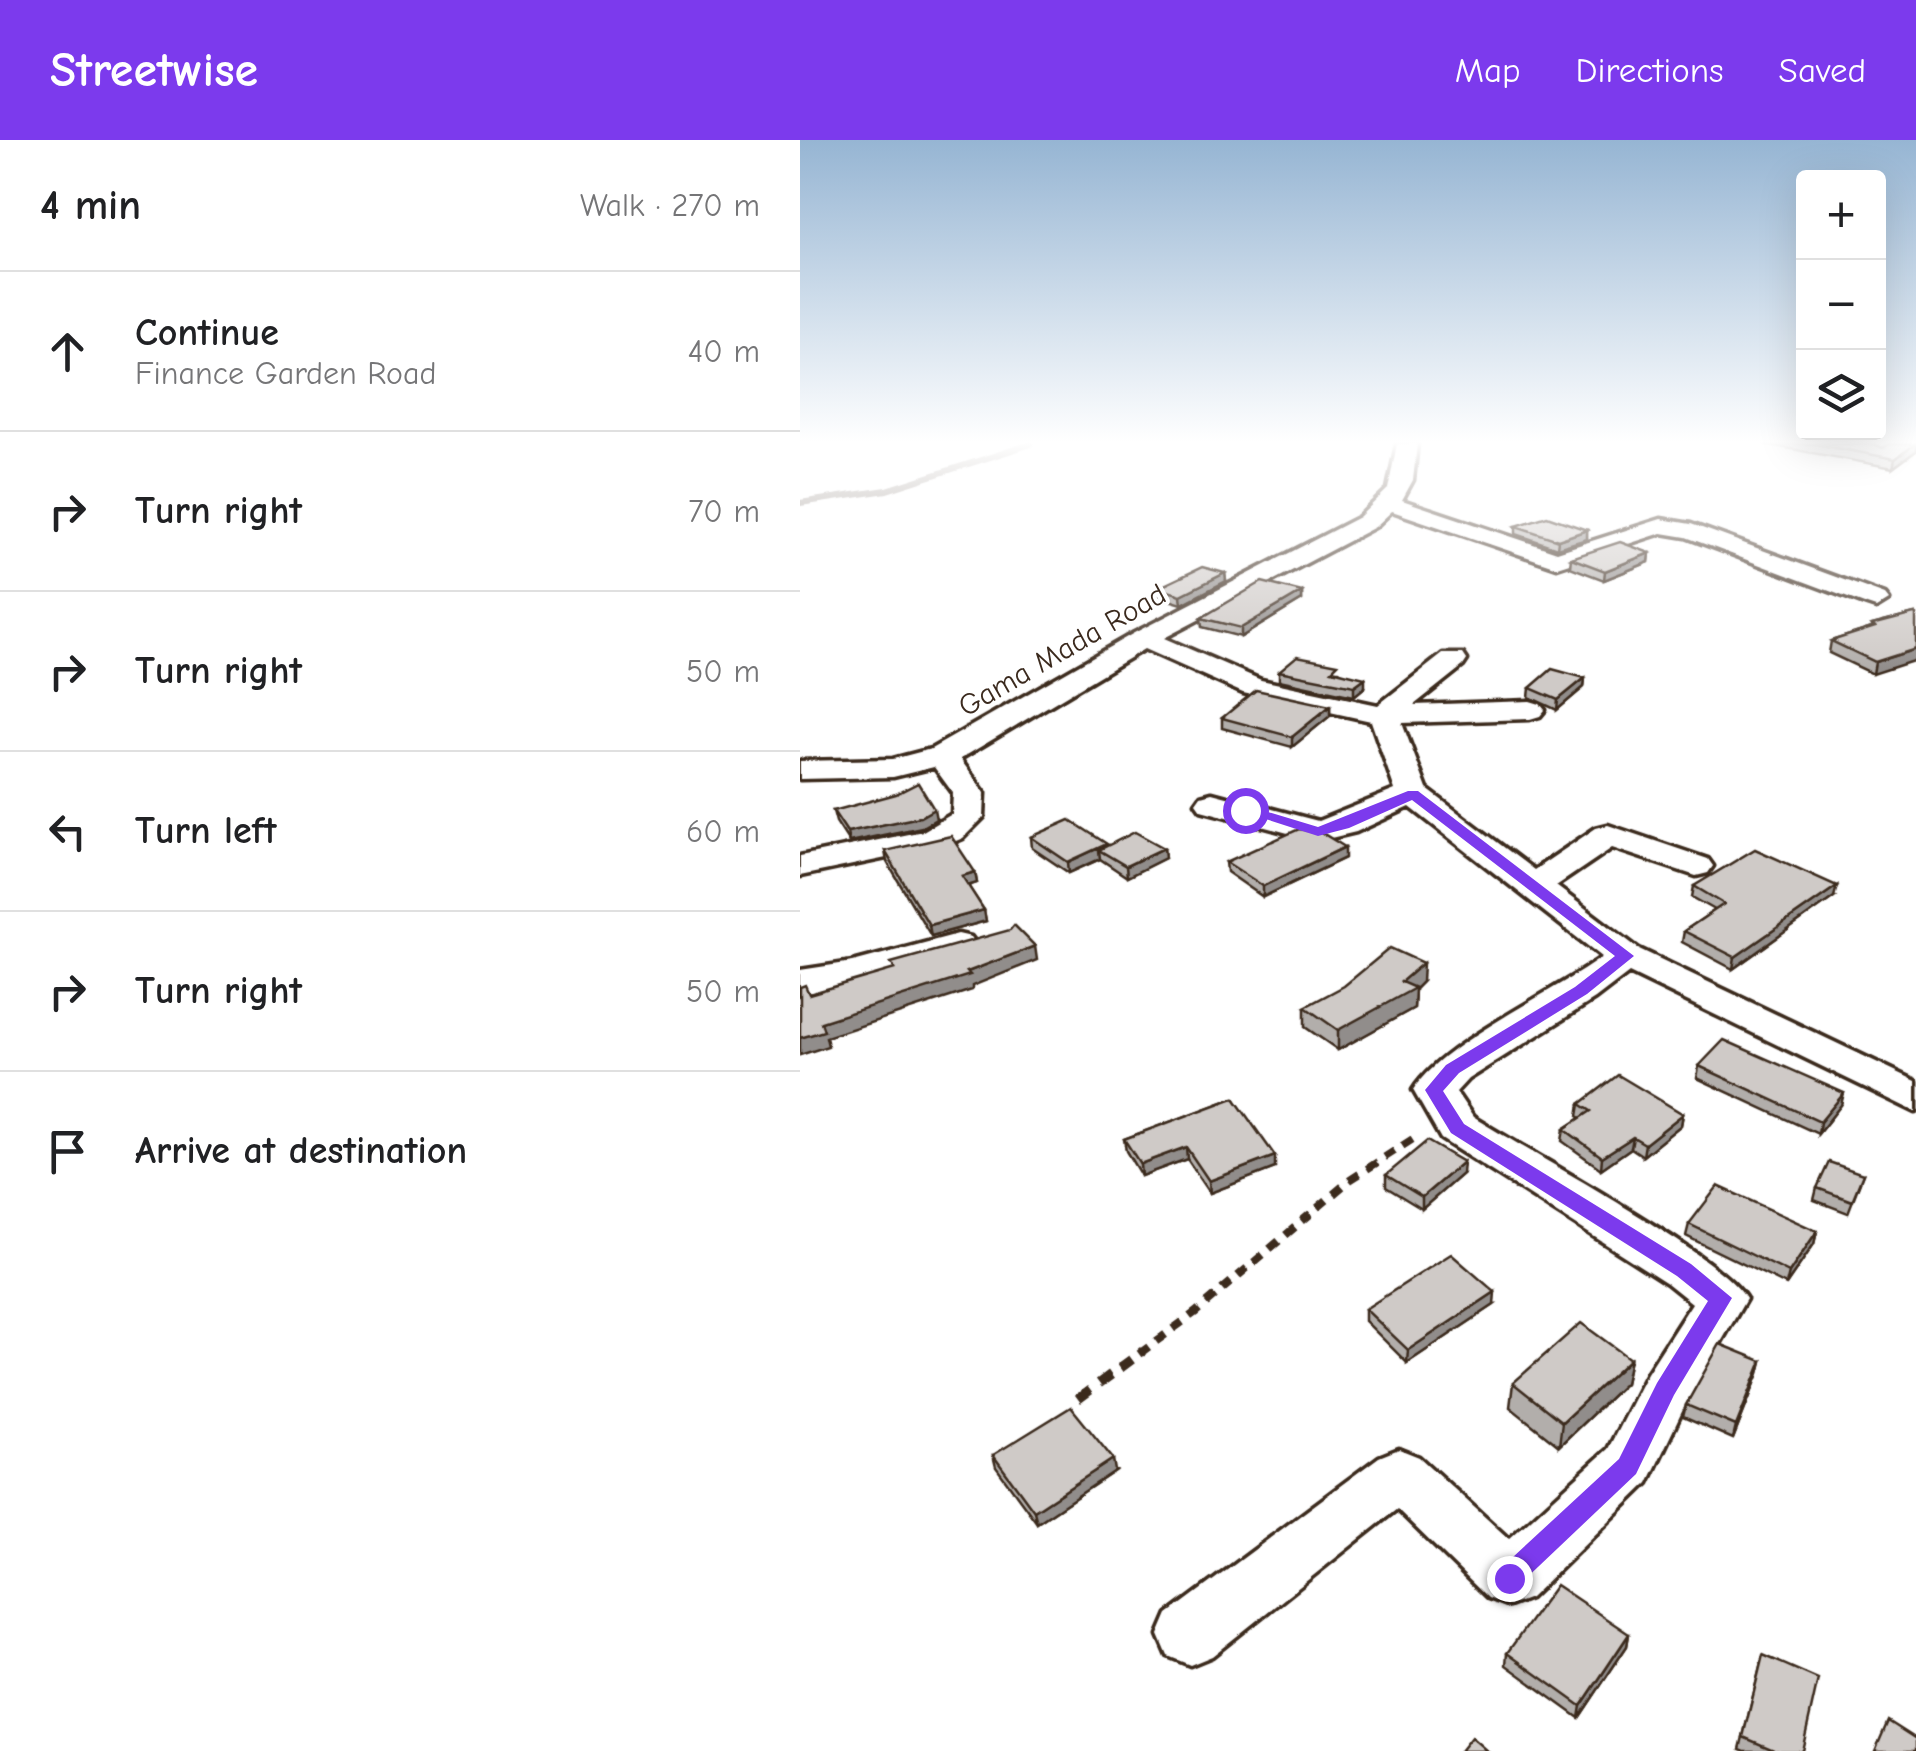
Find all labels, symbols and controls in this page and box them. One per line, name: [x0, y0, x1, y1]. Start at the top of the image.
text: Streetwise: [50, 43, 258, 98]
text: Map: [1455, 50, 1521, 91]
text: Directions: [1576, 50, 1724, 91]
text: Saved: [1779, 50, 1866, 91]
map controls: [1796, 170, 1886, 440]
button: +: [1796, 170, 1886, 260]
text: 4 min: [40, 181, 141, 230]
text: Walk · 270 m: [580, 187, 760, 224]
button: −: [1796, 260, 1886, 350]
text: Continue: [135, 311, 279, 355]
icon: ahead: [40, 324, 95, 379]
text: 40 m: [688, 333, 760, 370]
button: layers: [1796, 350, 1886, 440]
text: Finance Garden Road: [135, 355, 436, 392]
icon: right: [40, 484, 95, 539]
text: Turn right: [135, 489, 302, 533]
text: 70 m: [688, 493, 760, 530]
street label: Gama Mada Road: [952, 577, 1172, 724]
icon: right: [40, 644, 95, 699]
text: Turn right: [135, 649, 302, 693]
text: 50 m: [686, 653, 760, 690]
route start: [1223, 788, 1269, 834]
icon: left: [40, 804, 95, 859]
text: Turn left: [135, 809, 276, 853]
text: 60 m: [686, 813, 760, 850]
icon: right: [40, 964, 95, 1019]
text: Turn right: [135, 969, 302, 1013]
text: 50 m: [686, 973, 760, 1010]
icon: arrive: [40, 1124, 95, 1179]
text: Arrive at destination: [135, 1129, 467, 1173]
route end: [1487, 1556, 1533, 1602]

